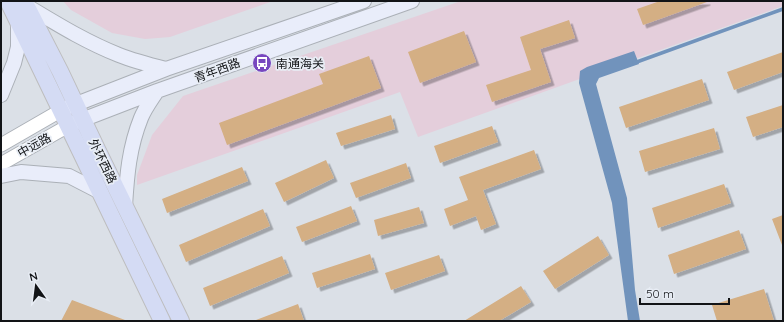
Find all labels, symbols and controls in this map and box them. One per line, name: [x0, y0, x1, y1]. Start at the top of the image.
bus stop icon: 南通海关: [251, 52, 273, 74]
street label: 青年西路: [192, 55, 242, 85]
place label: 南通海关: [276, 56, 324, 71]
street label: 中远路: [15, 130, 53, 160]
street label: 外环西路: [86, 136, 120, 186]
north arrow: [16, 266, 56, 306]
text: N: [28, 269, 39, 284]
scale bar: [640, 280, 729, 306]
text: 50 m: [646, 286, 674, 301]

